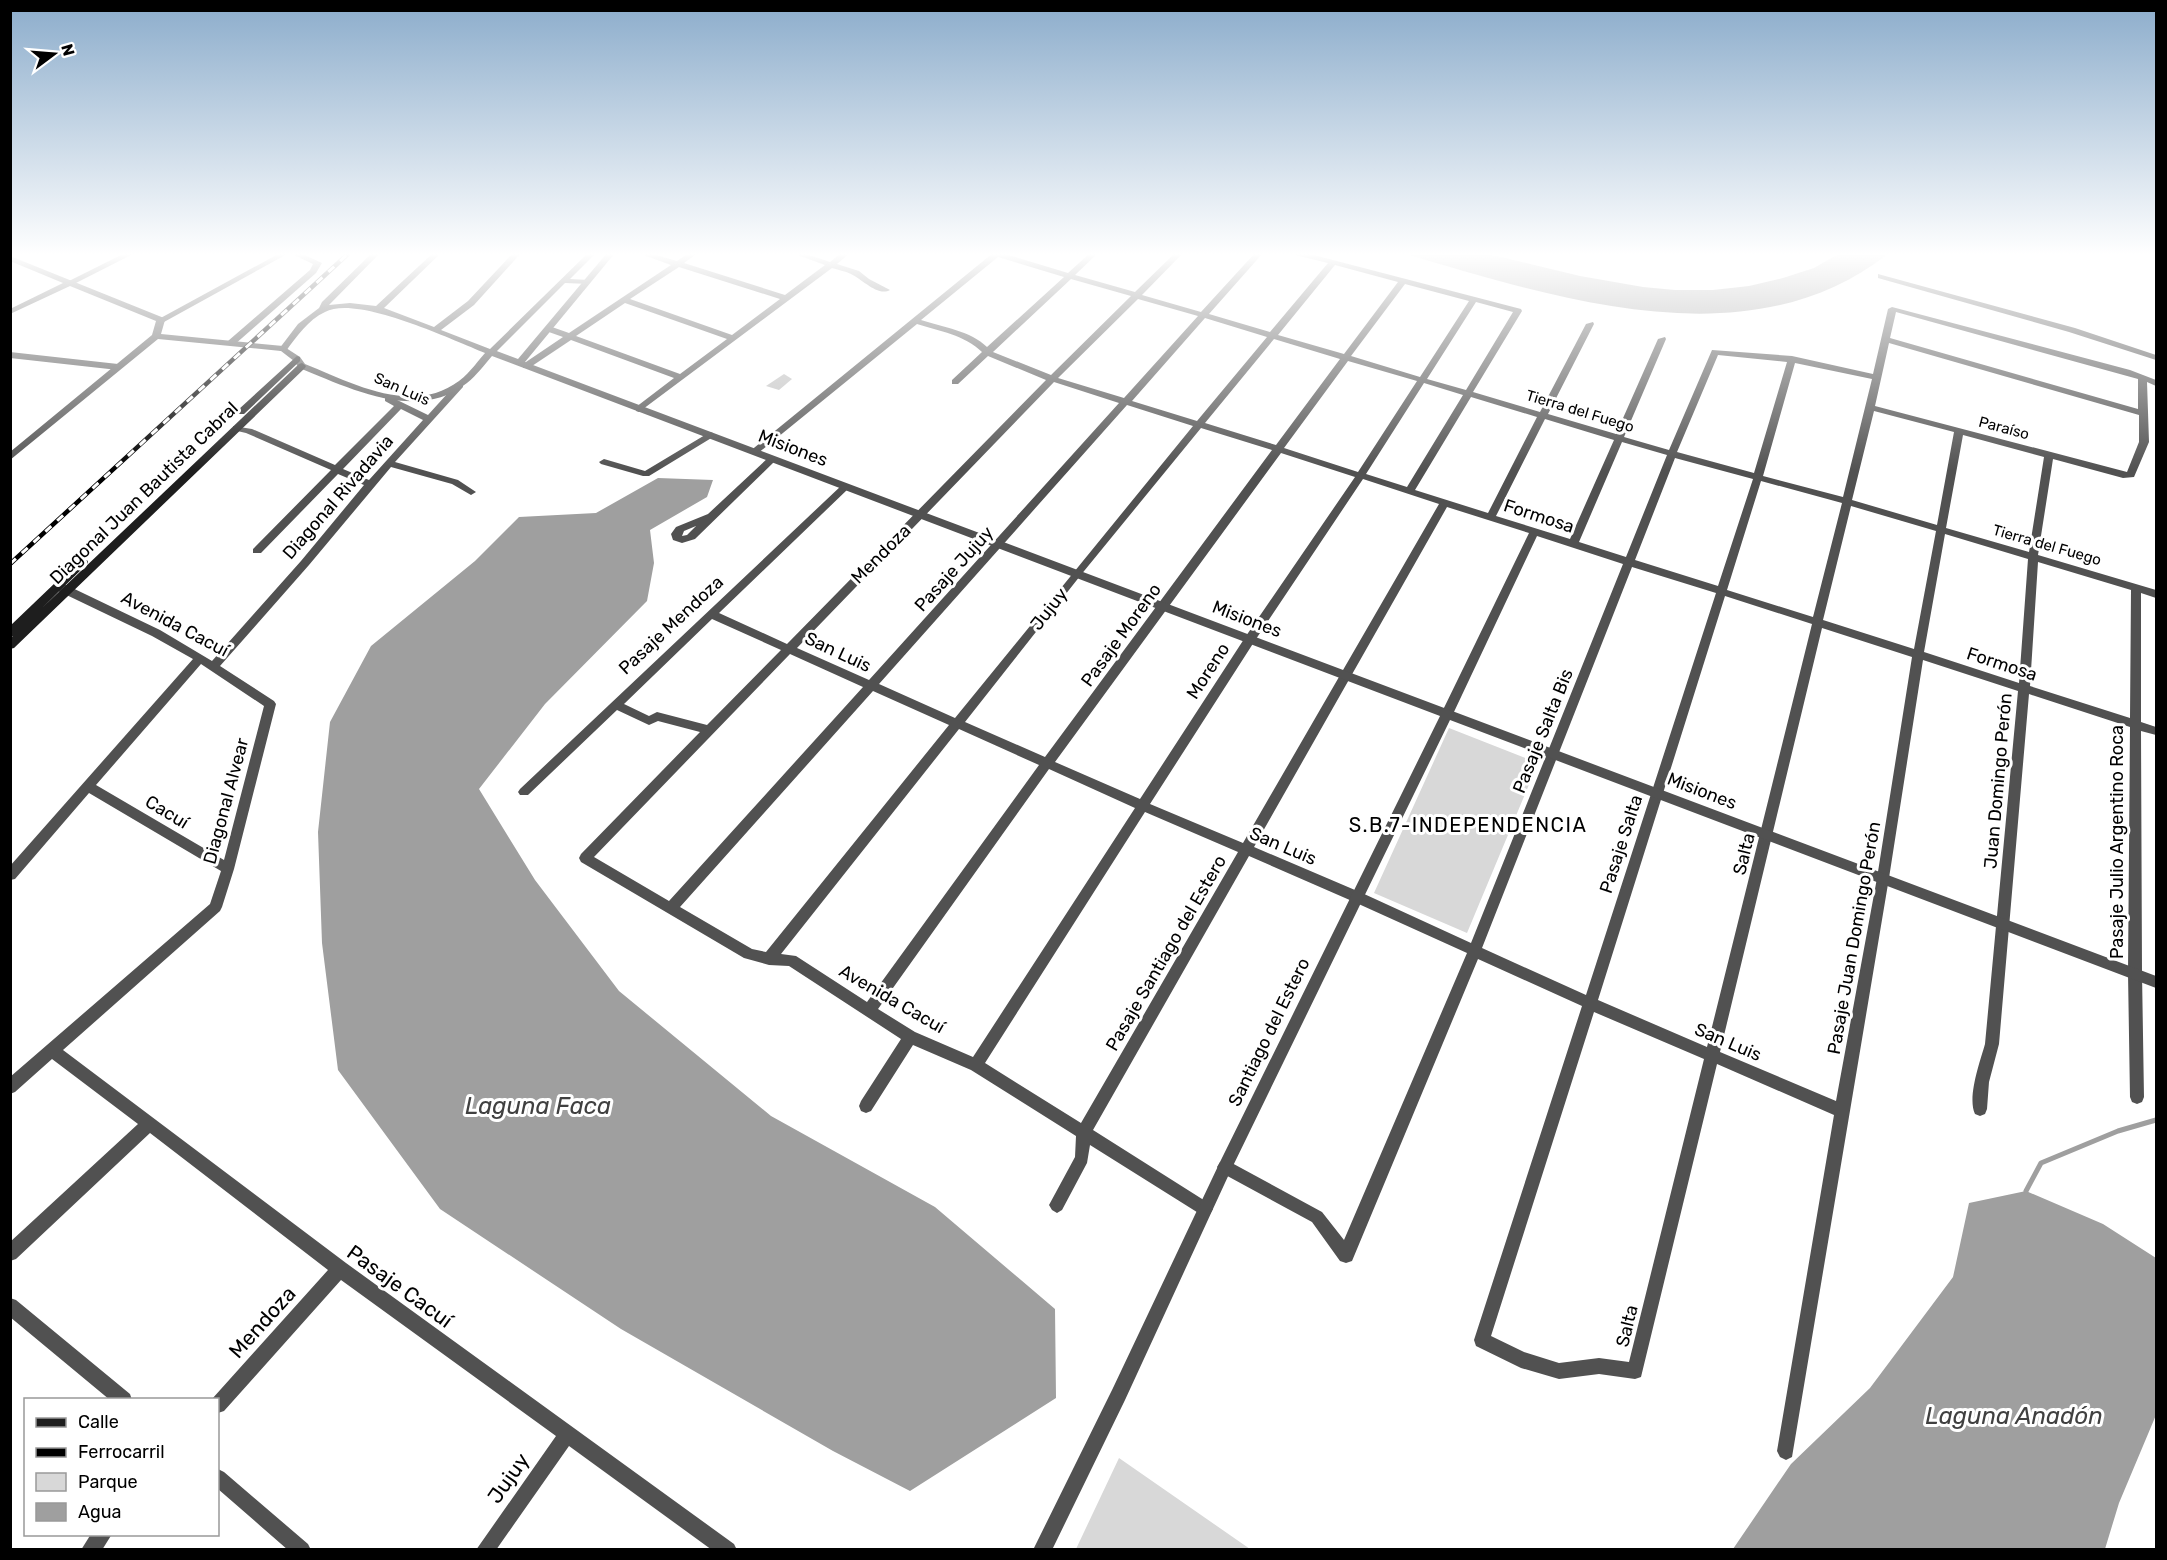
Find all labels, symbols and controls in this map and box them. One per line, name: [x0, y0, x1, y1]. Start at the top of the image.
north arrow: [24, 24, 84, 84]
text: N: [57, 42, 79, 58]
street label: San Luis: [371, 369, 433, 409]
street label: Tierra del Fuego: [1524, 386, 1636, 436]
street label: Diagonal Juan Bautista Cabral: [45, 397, 243, 589]
street label: Paraíso: [1977, 413, 2031, 443]
street label: Misiones: [755, 425, 831, 471]
street label: Diagonal Rivadavia: [278, 430, 398, 564]
street label: Formosa: [1501, 494, 1577, 538]
street label: Mendoza: [847, 520, 915, 588]
street label: Tierra del Fuego: [1991, 521, 2103, 569]
street label: Pasaje Jujuy: [910, 522, 998, 616]
street label: Pasaje Mendoza: [614, 571, 728, 679]
street label: Pasaje Moreno: [1076, 579, 1166, 691]
street label: Jujuy: [1026, 583, 1072, 635]
street label: Avenida Cacuí: [117, 586, 234, 662]
street label: Misiones: [1209, 596, 1285, 642]
street label: San Luis: [801, 627, 875, 677]
street label: Moreno: [1182, 639, 1234, 703]
street label: Formosa: [1964, 642, 2040, 686]
street label: Pasaje Salta Bis: [1508, 666, 1578, 796]
street label: Juan Domingo Perón: [1979, 692, 2017, 870]
street label: Pasaje Julio Argentino Roca: [2106, 725, 2128, 959]
street label: Diagonal Alvear: [199, 735, 253, 867]
street label: Misiones: [1664, 768, 1740, 814]
street label: Cacuí: [141, 790, 194, 834]
street label: Pasaje Salta: [1595, 792, 1647, 896]
district label: S.B.7-INDEPENDENCIA: [1349, 813, 1587, 837]
street label: Pasaje Juan Domingo Perón: [1823, 820, 1885, 1056]
street label: San Luis: [1246, 822, 1320, 870]
street label: Salta: [1728, 831, 1760, 877]
street label: Pasaje Santiago del Estero: [1101, 851, 1231, 1055]
street label: Santiago del Estero: [1223, 954, 1315, 1110]
street label: Avenida Cacuí: [835, 960, 950, 1039]
street label: San Luis: [1691, 1018, 1765, 1066]
water label: Laguna Faca: [465, 1092, 611, 1120]
street label: Pasaje Cacuí: [342, 1239, 458, 1333]
street label: Mendoza: [223, 1281, 301, 1363]
street label: Salta: [1611, 1303, 1643, 1349]
legend: [24, 1398, 219, 1536]
water label: Laguna Anadón: [1925, 1402, 2103, 1430]
text: Calle: [78, 1411, 119, 1433]
text: Ferrocarril: [78, 1441, 165, 1463]
street label: Jujuy: [482, 1448, 534, 1508]
text: Parque: [78, 1471, 138, 1493]
text: Agua: [78, 1501, 121, 1523]

